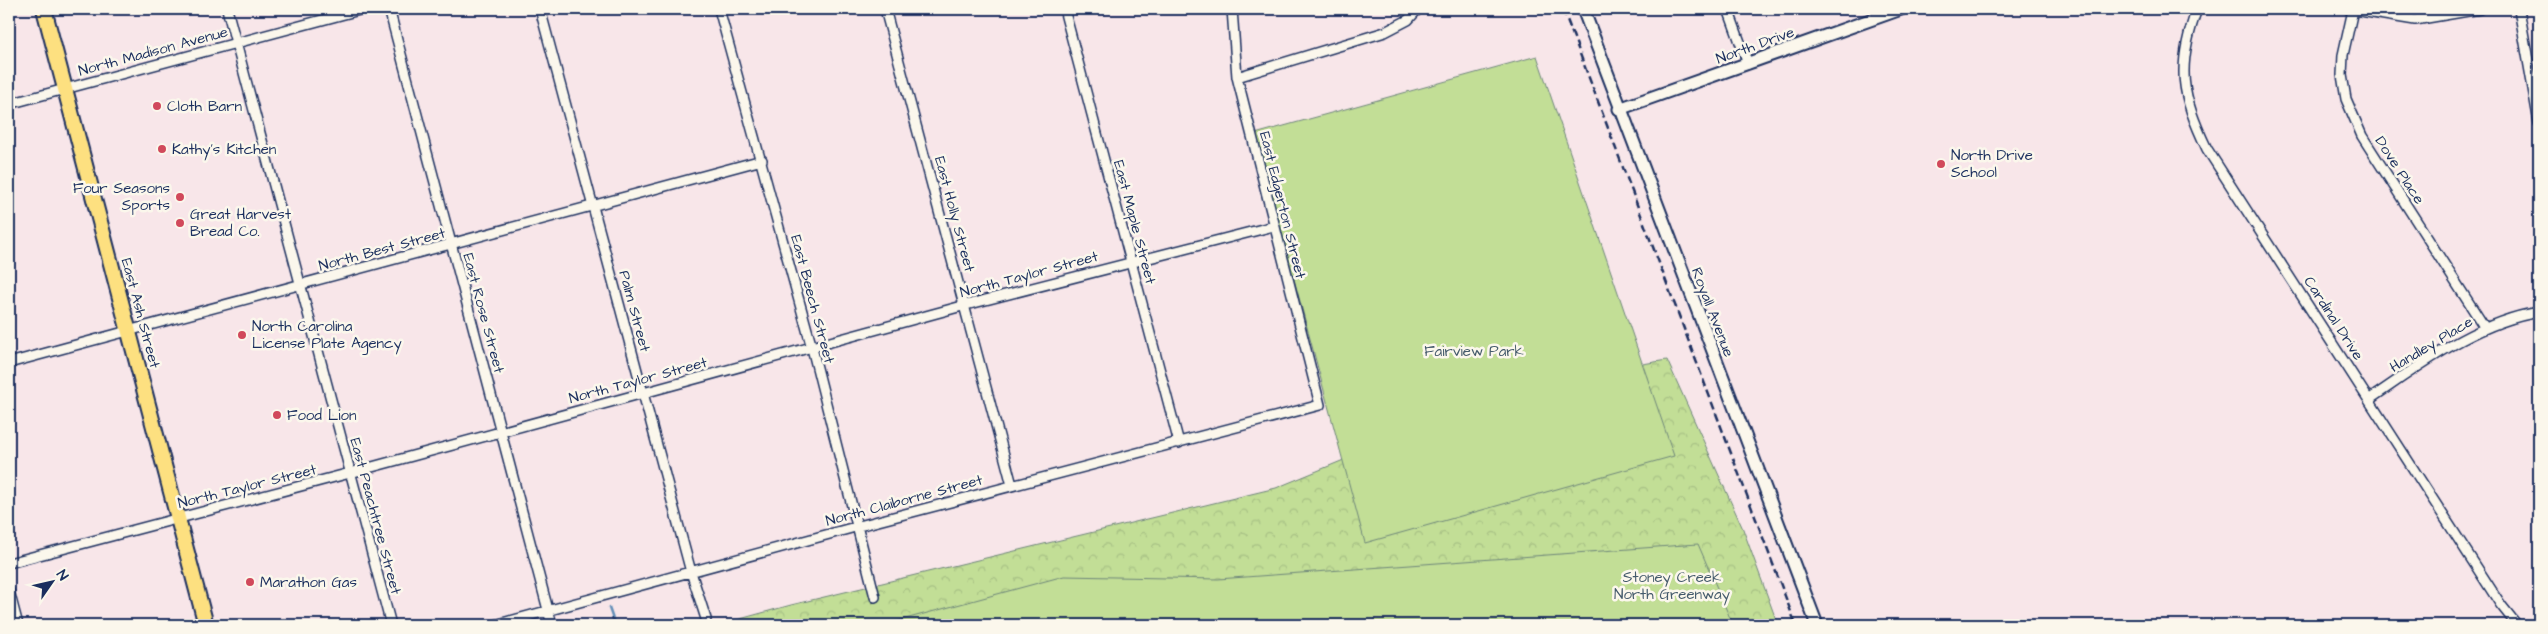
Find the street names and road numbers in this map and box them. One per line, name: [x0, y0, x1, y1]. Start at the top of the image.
street label: North Madison Avenue: [76, 21, 230, 82]
street label: North Drive: [1713, 22, 1797, 69]
street label: East Edgerton Street: [1253, 129, 1311, 281]
street label: Dove Place: [2370, 132, 2429, 208]
street label: East Holly Street: [928, 154, 980, 275]
street label: East Maple Street: [1108, 158, 1161, 286]
street label: North Best Street: [316, 222, 448, 276]
street label: East Beech Street: [785, 233, 840, 366]
street label: North Taylor Street: [958, 246, 1101, 304]
street label: East Rose Street: [457, 251, 510, 375]
street label: East Ash Street: [116, 256, 165, 370]
street label: Royall Avenue: [1685, 264, 1739, 360]
street label: Palm Street: [614, 268, 655, 354]
street label: Cardinal Drive: [2299, 272, 2369, 364]
street label: Handley Place: [2386, 311, 2477, 378]
street label: North Taylor Street: [567, 352, 710, 410]
street label: East Peachtree Street: [345, 436, 407, 597]
street label: North Taylor Street: [176, 459, 319, 515]
street label: North Claiborne Street: [823, 469, 985, 532]

